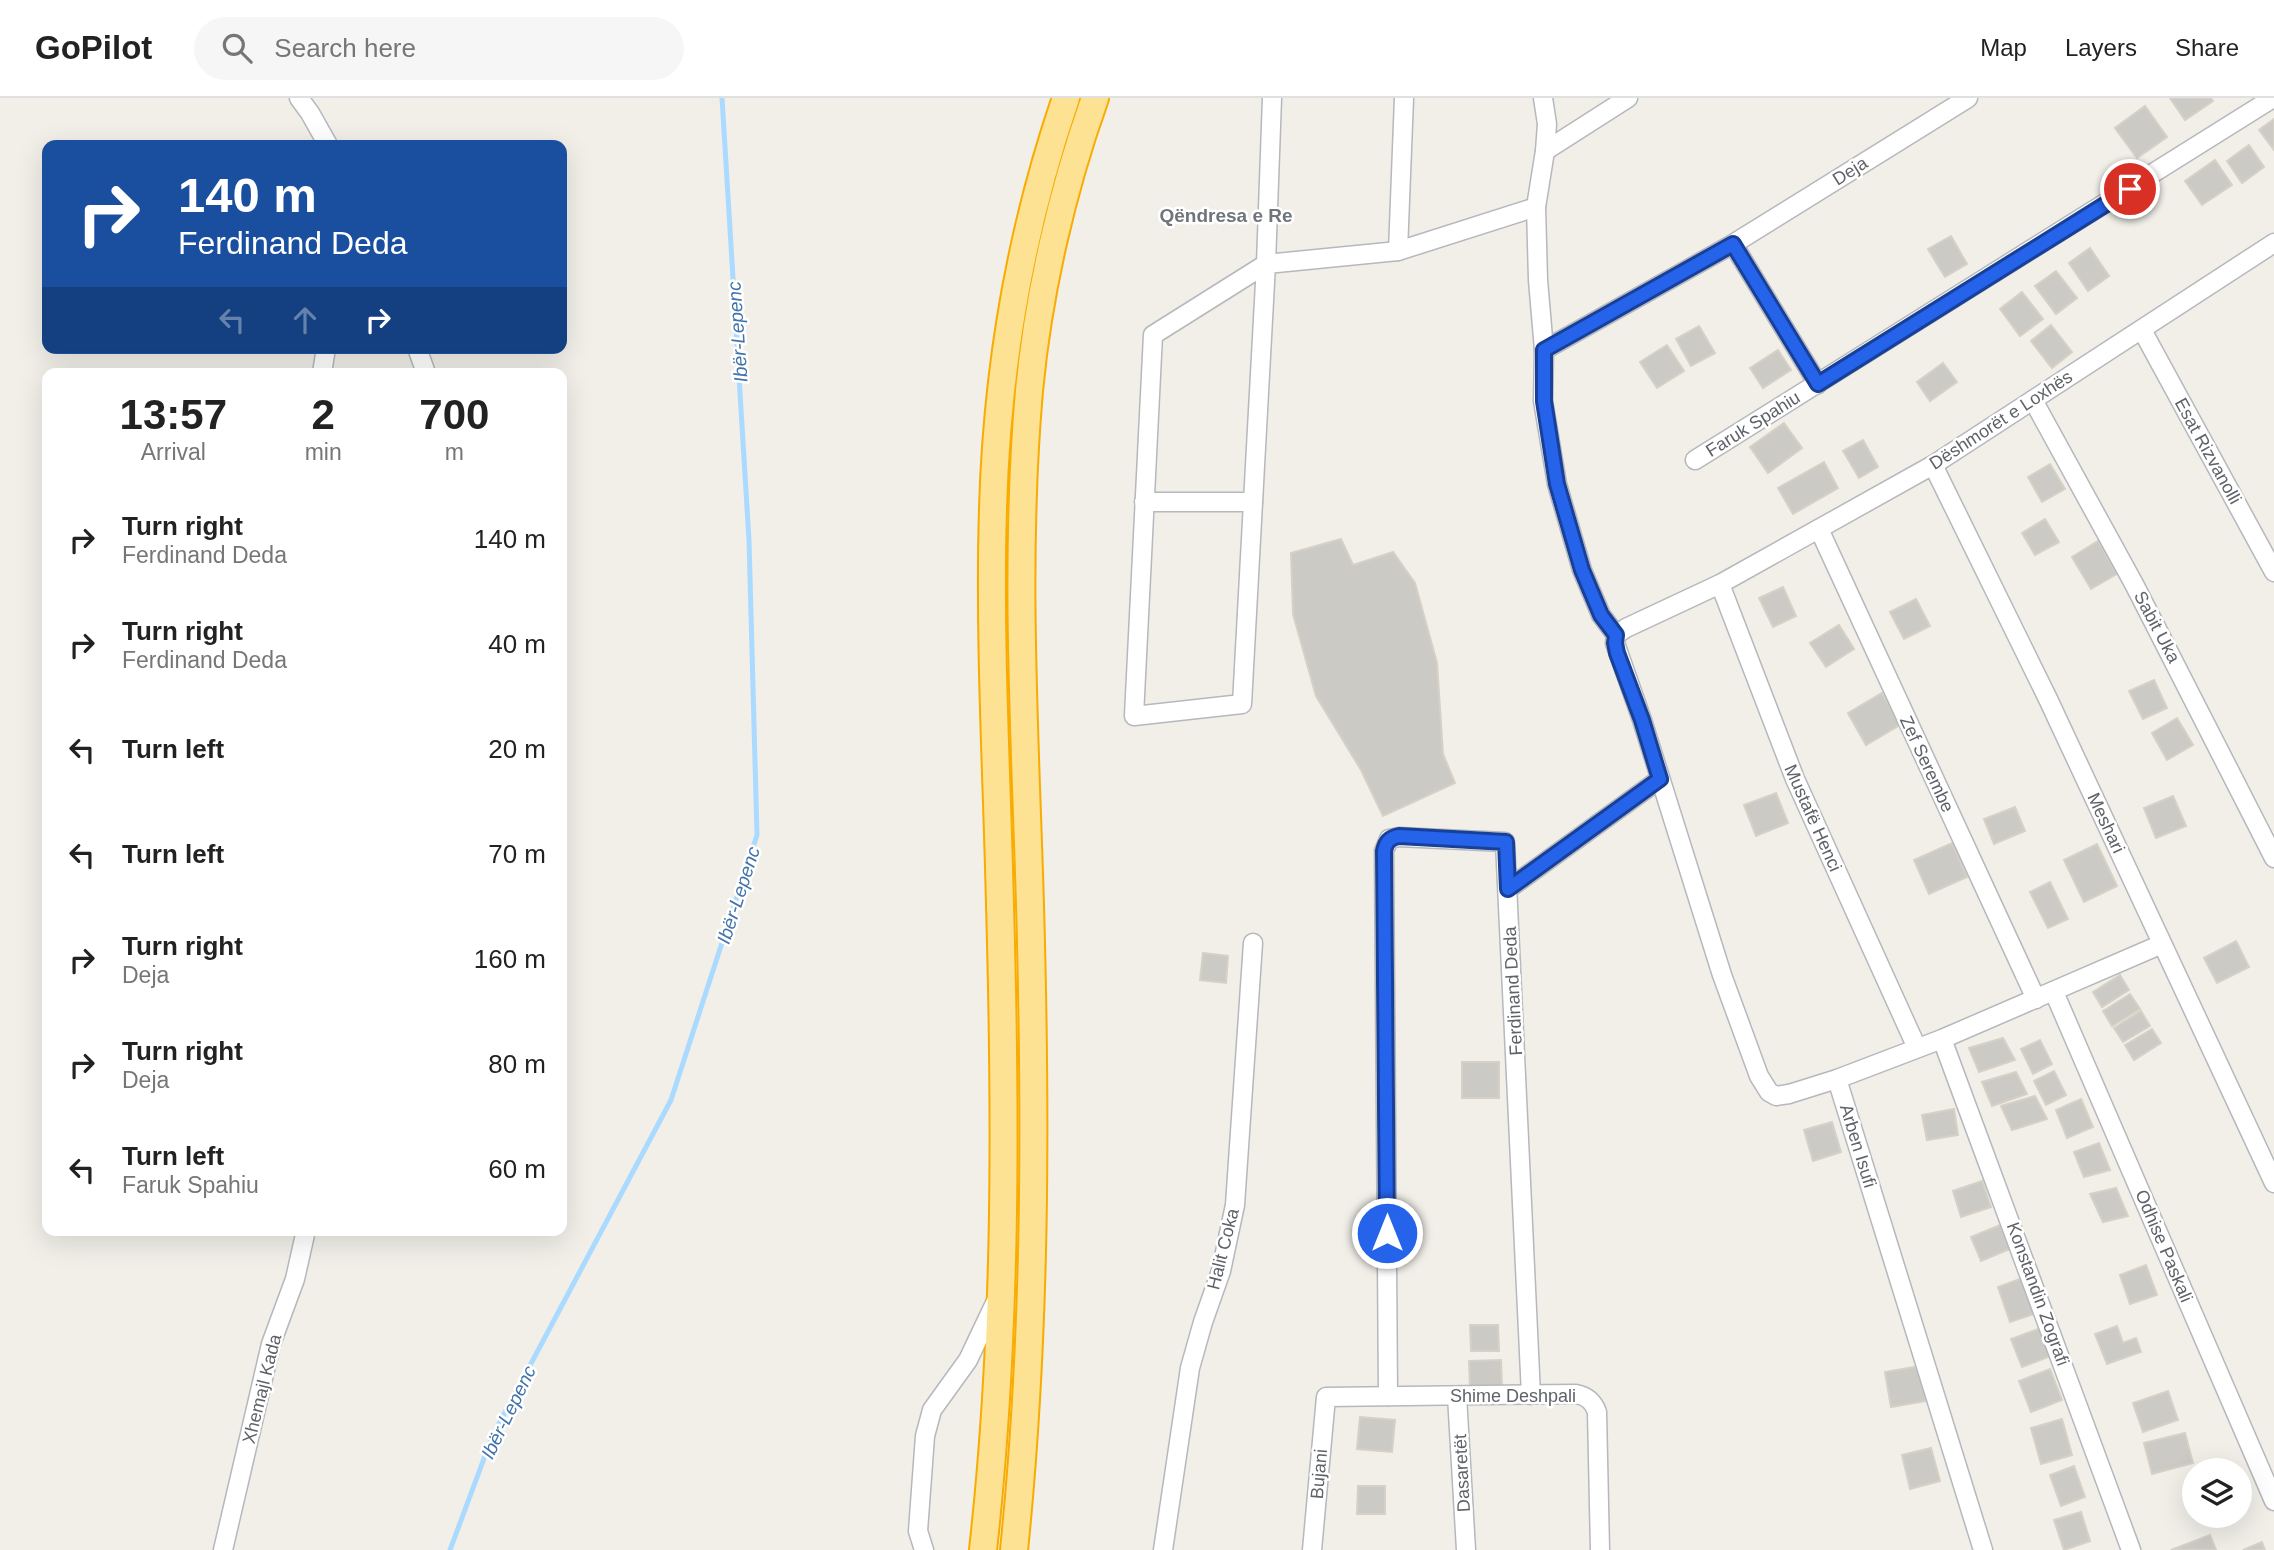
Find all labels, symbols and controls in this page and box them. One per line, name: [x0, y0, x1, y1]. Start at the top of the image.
search box: [194, 17, 684, 80]
text: GoPilot: [35, 29, 152, 66]
icon: search: [218, 29, 256, 67]
text: Search here: [274, 33, 416, 63]
text: Map: [1980, 34, 2027, 61]
text: Layers: [2065, 34, 2137, 61]
text: Share: [2175, 34, 2239, 61]
street label: Deja: [1829, 152, 1872, 189]
pin: [2100, 159, 2160, 219]
icon: right: [63, 168, 154, 259]
text: 140 m: [178, 168, 317, 222]
icon: arrive: [2111, 170, 2149, 208]
district label: Qëndresa e Re: [1159, 205, 1293, 226]
text: Ferdinand Deda: [178, 225, 407, 261]
water label: Ibër-Lepenc: [723, 280, 751, 383]
icon: left: [213, 301, 251, 339]
icon: ahead: [286, 301, 324, 339]
icon: right: [359, 301, 397, 339]
street label: Dëshmorët e Loxhës: [1926, 366, 2076, 474]
street label: Faruk Spahiu: [1702, 387, 1804, 461]
text: 13:57: [120, 391, 227, 438]
text: 2: [311, 391, 335, 438]
text: 700: [419, 391, 489, 438]
street label: Esat Rizvanolli: [2171, 395, 2245, 507]
text: Arrival: [141, 439, 206, 465]
text: min: [305, 439, 342, 465]
text: m: [445, 439, 464, 465]
text: Turn right: [122, 511, 243, 541]
icon: right: [63, 521, 101, 559]
text: 140 m: [474, 524, 546, 554]
text: Ferdinand Deda: [122, 542, 287, 568]
street label: Sabit Uka: [2130, 588, 2185, 667]
text: Turn right: [122, 616, 243, 646]
icon: right: [63, 626, 101, 664]
text: 40 m: [488, 629, 546, 659]
text: Ferdinand Deda: [122, 647, 287, 673]
street label: Zef Serembe: [1896, 713, 1958, 815]
icon: left: [63, 731, 101, 769]
text: Turn left: [122, 734, 224, 764]
text: 20 m: [488, 734, 546, 764]
street label: Mustafë Henci: [1780, 761, 1846, 875]
street label: Meshari: [2083, 790, 2129, 856]
icon: left: [63, 836, 101, 874]
text: Turn left: [122, 839, 224, 869]
text: 70 m: [488, 839, 546, 869]
water label: Ibër-Lepenc: [713, 843, 764, 946]
street label: Ferdinand Deda: [1500, 925, 1526, 1056]
text: Turn right: [122, 931, 243, 961]
icon: right: [63, 941, 101, 979]
text: 160 m: [474, 944, 546, 974]
text: Deja: [122, 962, 169, 988]
text: Turn right: [122, 1036, 243, 1066]
icon: right: [63, 1046, 101, 1084]
text: 80 m: [488, 1049, 546, 1079]
text: Deja: [122, 1067, 169, 1093]
street label: Arben Isufi: [1836, 1102, 1880, 1190]
text: Turn left: [122, 1141, 224, 1171]
icon: left: [63, 1151, 101, 1189]
text: 60 m: [488, 1154, 546, 1184]
text: Faruk Spahiu: [122, 1172, 259, 1198]
street label: Odhise Paskali: [2131, 1187, 2197, 1305]
position arrow: [1350, 1196, 1424, 1270]
street label: Halit Coka: [1203, 1205, 1243, 1292]
street label: Konstandin Zografi: [2003, 1220, 2073, 1368]
street label: Xhemajl Kada: [239, 1331, 285, 1446]
water label: Ibër-Lepenc: [477, 1362, 540, 1462]
street label: Shime Deshpali: [1450, 1386, 1576, 1406]
street label: Dasaretët: [1450, 1434, 1474, 1512]
street label: Bujani: [1307, 1448, 1331, 1500]
map controls: [2182, 1458, 2252, 1528]
button: layers: [2182, 1458, 2252, 1528]

